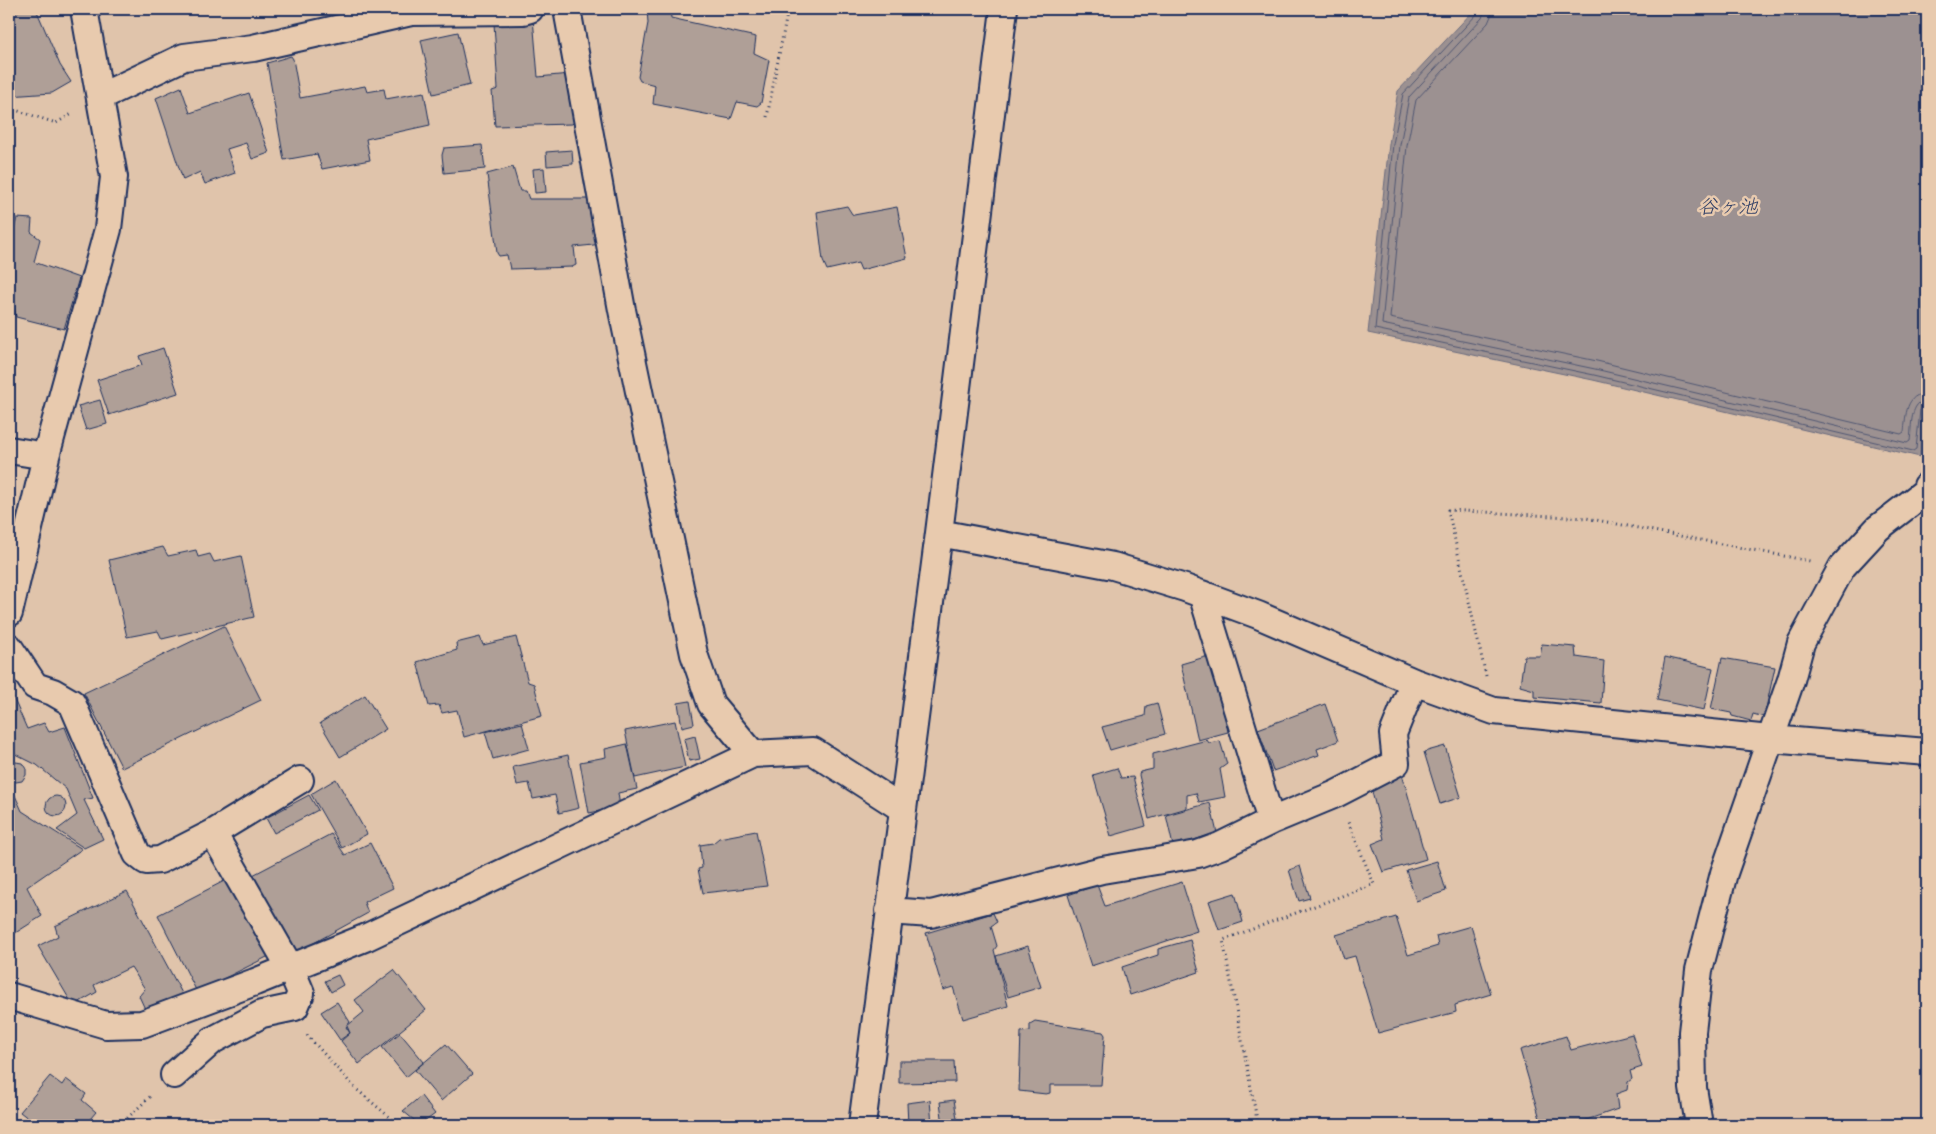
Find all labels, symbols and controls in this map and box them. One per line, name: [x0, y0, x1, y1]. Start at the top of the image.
water label: 谷ヶ池: [1698, 193, 1759, 221]

